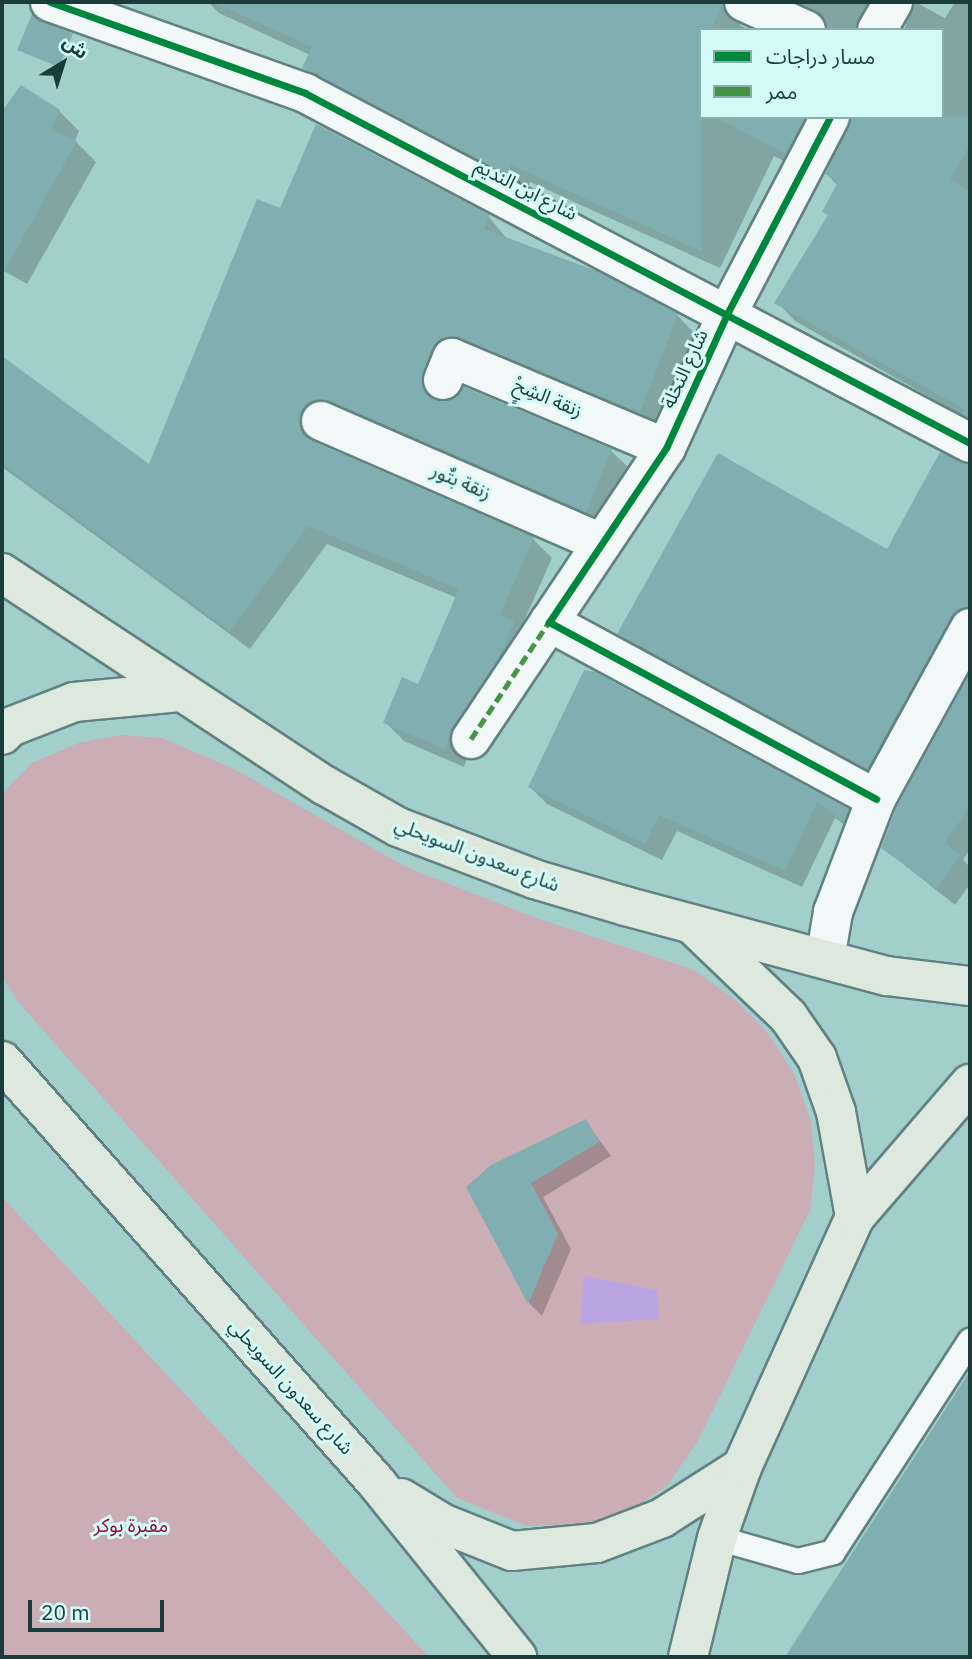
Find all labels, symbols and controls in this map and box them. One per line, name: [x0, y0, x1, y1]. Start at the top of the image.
north arrow: [28, 28, 98, 98]
legend: [699, 28, 944, 119]
text: ش: [58, 29, 94, 64]
text: مسار دراجات: [766, 42, 875, 70]
text: ممر: [766, 77, 797, 105]
street label: شارع ابن النديم: [471, 154, 581, 226]
street label: شارع النخلة: [657, 326, 713, 412]
street label: ْزنقة الشِحٍ: [510, 373, 586, 423]
street label: زنقة بتٌور: [428, 459, 494, 505]
street label: شارع سعدون السويحلي: [391, 813, 563, 897]
street label: شارع سعدون السويحلي: [224, 1315, 358, 1459]
park label: مقبرة بوكر: [94, 1515, 168, 1537]
scale bar: [32, 1586, 168, 1630]
text: 20 m: [41, 1598, 90, 1626]

